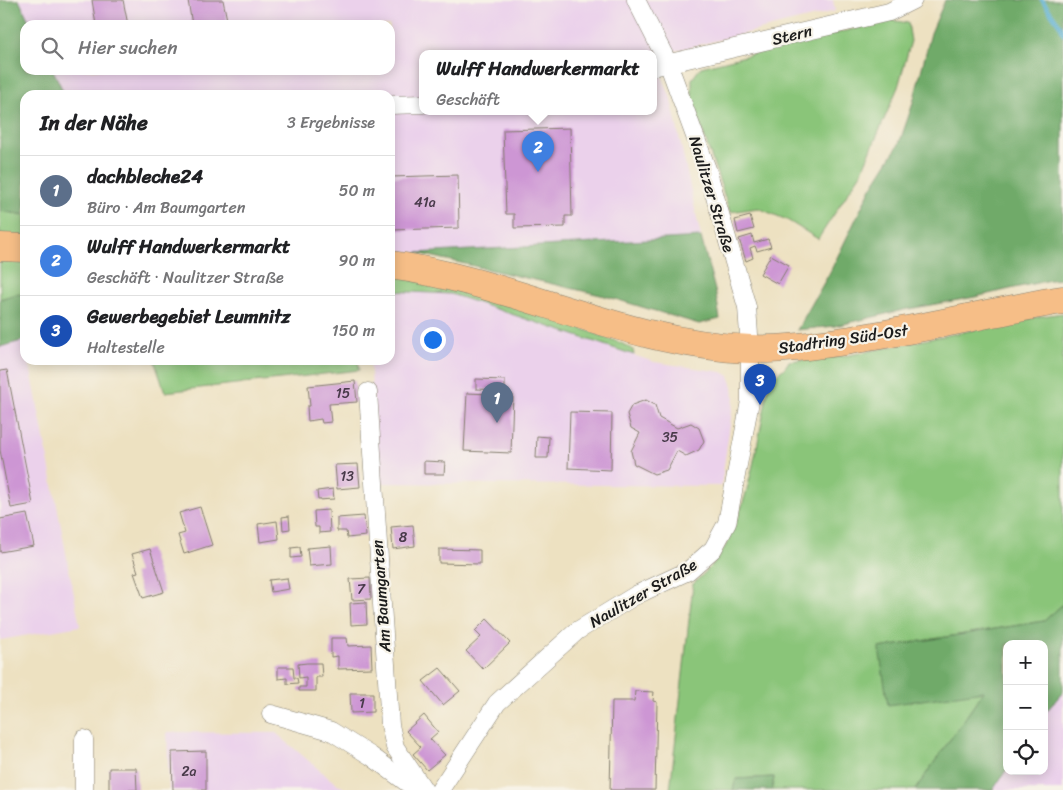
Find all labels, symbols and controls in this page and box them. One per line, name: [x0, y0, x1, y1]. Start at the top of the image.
street label: Stern: [769, 16, 815, 54]
search box: [20, 20, 395, 75]
text: Hier suchen: [78, 31, 178, 64]
icon: search: [38, 34, 66, 62]
popup: [419, 50, 657, 115]
text: Wulff Handwerkermarkt: [436, 52, 640, 85]
text: Geschäft: [436, 85, 500, 114]
text: In der Nähe: [40, 104, 148, 142]
text: 3 Ergebnisse: [287, 108, 375, 137]
pin: 2: [522, 131, 554, 172]
street label: Naulitzer Straße: [681, 132, 744, 256]
text: dachbleche24: [87, 160, 203, 193]
text: 1: [53, 176, 59, 205]
text: 50 m: [339, 176, 375, 205]
house number: 41a: [414, 190, 436, 215]
text: Büro · Am Baumgarten: [87, 193, 245, 222]
text: Wulff Handwerkermarkt: [87, 230, 290, 263]
text: 2: [51, 246, 61, 275]
text: 90 m: [339, 246, 375, 275]
text: Geschäft · Naulitzer Straße: [87, 263, 284, 292]
text: Gewerbegebiet Leumnitz: [87, 300, 291, 333]
street label: Stadtring Süd-Ost: [776, 315, 910, 362]
text: 3: [52, 316, 60, 345]
text: 150 m: [332, 316, 375, 345]
your location: [420, 327, 446, 353]
text: Haltestelle: [87, 333, 165, 362]
pin: 3: [744, 364, 776, 405]
house number: 15: [336, 381, 351, 406]
pin: 1: [481, 382, 513, 423]
house number: 35: [662, 425, 679, 450]
house number: 13: [340, 464, 354, 489]
house number: 8: [399, 525, 408, 550]
street label: Am Baumgarten: [363, 539, 399, 654]
street label: Naulitzer Straße: [584, 550, 703, 636]
house number: 7: [357, 577, 366, 602]
map controls: [1003, 640, 1048, 775]
button: +: [1003, 640, 1048, 685]
button: −: [1003, 685, 1048, 730]
house number: 1: [359, 691, 365, 716]
button: locate: [1003, 730, 1048, 775]
house number: 2a: [181, 759, 197, 784]

